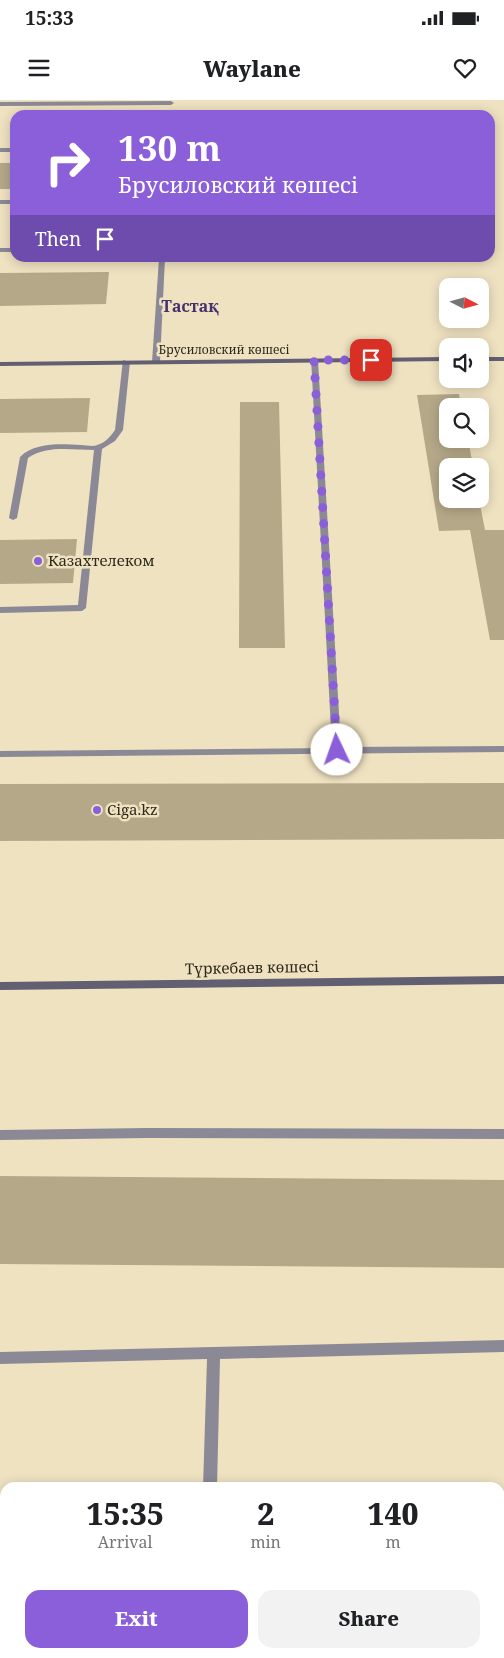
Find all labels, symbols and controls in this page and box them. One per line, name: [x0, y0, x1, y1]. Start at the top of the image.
text: 15:33: [25, 5, 74, 31]
text: Waylane: [203, 53, 301, 83]
icon: menu: [25, 54, 53, 82]
icon: heart: [451, 54, 479, 82]
text: 130 m: [118, 124, 221, 171]
icon: right: [35, 130, 100, 195]
text: Брусиловский көшесі: [118, 169, 358, 199]
icon: arrive: [91, 225, 119, 253]
text: Then: [35, 226, 81, 252]
north arrow: [439, 278, 489, 328]
map controls: [439, 278, 489, 508]
district label: Тастақ: [161, 295, 219, 317]
button: sound: [439, 338, 489, 388]
pin: [350, 339, 392, 381]
street label: Брусиловский көшесі: [158, 341, 290, 358]
icon: arrive: [357, 346, 385, 374]
button: search: [439, 398, 489, 448]
button: layers: [439, 458, 489, 508]
place label: Казахтелеком: [48, 550, 155, 570]
marker: Казахтелеком: [32, 555, 44, 567]
position arrow: [310, 723, 362, 775]
place label: Ciga.kz: [107, 799, 158, 819]
marker: Ciga.kz: [91, 804, 103, 816]
street label: Түркебаев көшесі: [185, 956, 319, 978]
text: 15:35: [87, 1493, 164, 1534]
text: 2: [257, 1493, 274, 1534]
text: 140: [367, 1493, 418, 1534]
text: Arrival: [98, 1531, 153, 1553]
text: min: [250, 1531, 281, 1553]
text: m: [385, 1531, 401, 1553]
button: Exit: [25, 1590, 248, 1648]
button: Share: [258, 1590, 480, 1648]

